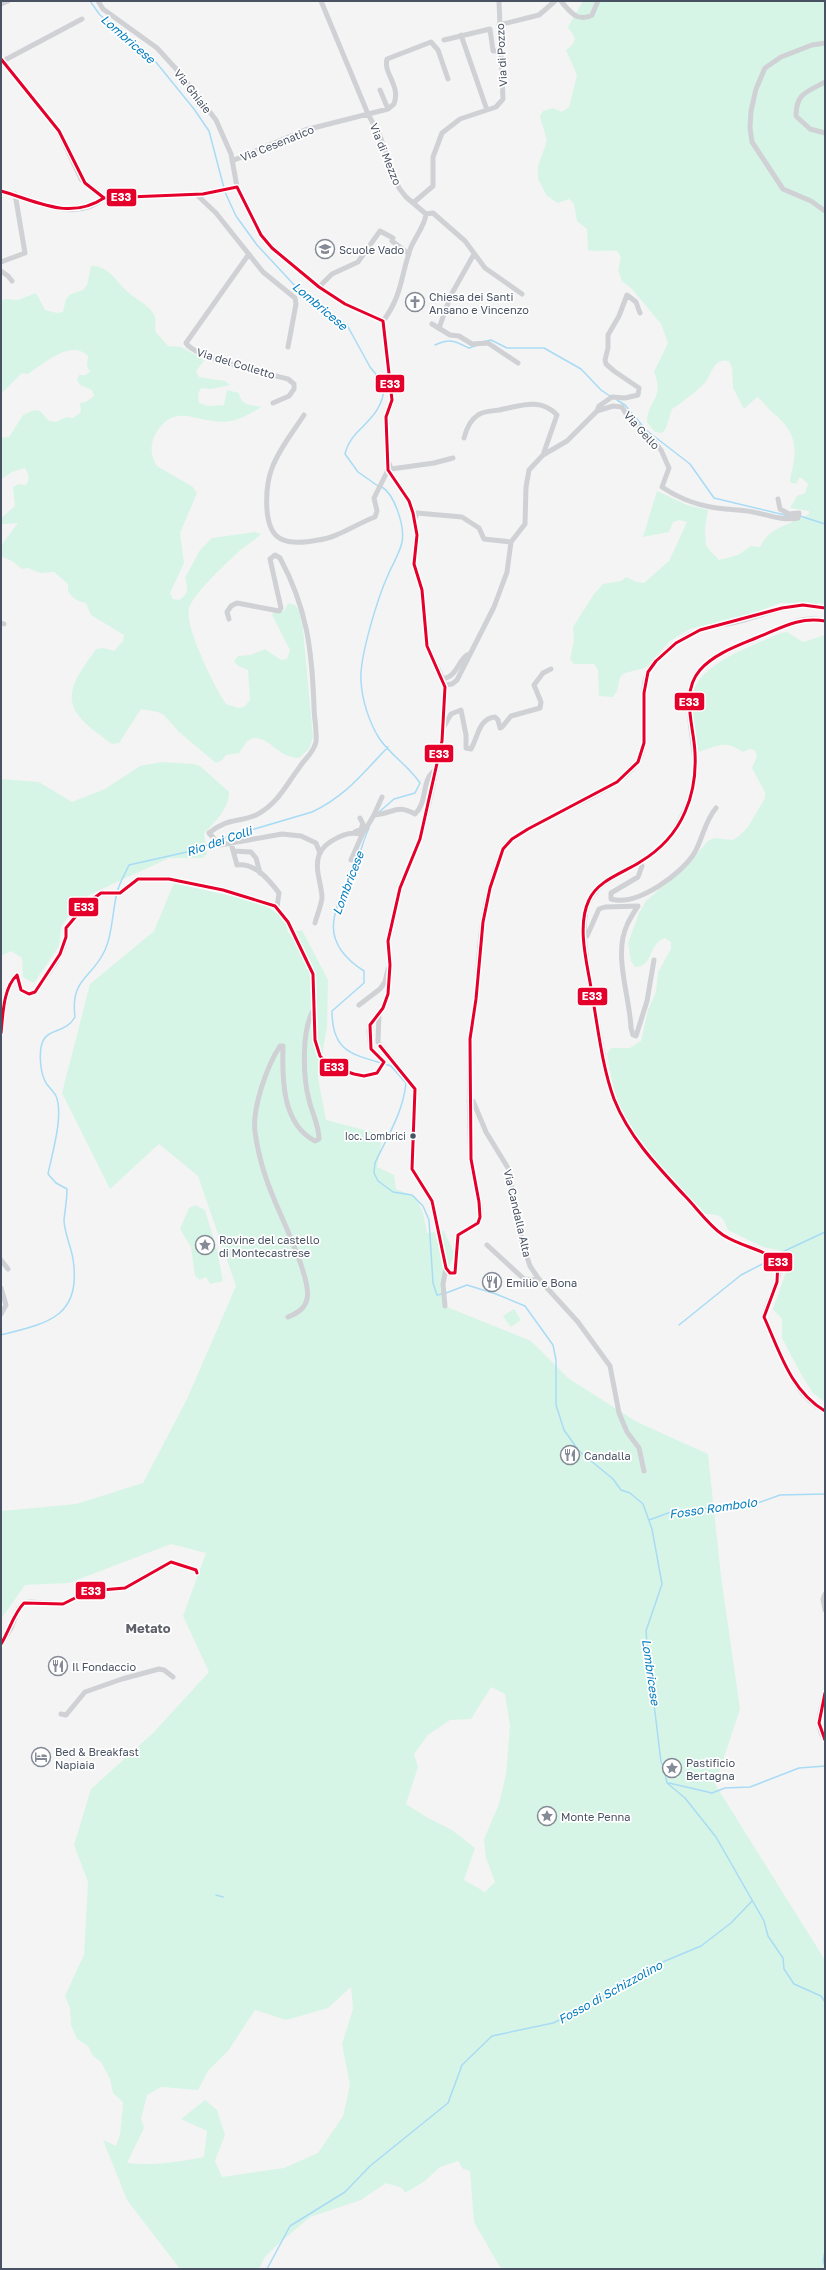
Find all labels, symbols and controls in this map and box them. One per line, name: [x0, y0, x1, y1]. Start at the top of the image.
water label: Lombricese: [98, 11, 159, 67]
street label: Via di Pozzo: [493, 23, 509, 87]
street label: Via Ghiaie: [172, 66, 214, 116]
street label: Via di Mezzo: [368, 121, 404, 187]
street label: Via Cesenatico: [238, 122, 316, 164]
line badge: E33: [106, 188, 137, 207]
text: E33: [111, 190, 131, 203]
school or university icon: Scuole Vado: [314, 238, 336, 260]
place label: Scuole Vado: [339, 243, 405, 256]
water label: Lombricese: [290, 279, 351, 334]
place label: Chiesa dei Santi Ansano e Vincenzo: [429, 290, 529, 316]
church icon: Chiesa dei Santi Ansano e Vincenzo: [404, 291, 426, 313]
street label: Via del Colletto: [195, 345, 277, 381]
line badge: E33: [375, 374, 405, 393]
text: E33: [380, 377, 400, 390]
street label: Via Gello: [621, 408, 663, 452]
line badge: E33: [674, 692, 705, 711]
text: E33: [679, 695, 699, 708]
line badge: E33: [424, 744, 454, 763]
text: E33: [429, 747, 449, 760]
water label: Rio dei Colli: [184, 822, 255, 859]
water label: Lombricese: [329, 848, 367, 917]
line badge: E33: [68, 897, 99, 917]
text: E33: [74, 900, 94, 913]
line badge: E33: [577, 987, 608, 1006]
text: E33: [582, 989, 602, 1002]
line badge: E33: [319, 1058, 349, 1077]
text: E33: [324, 1060, 344, 1073]
place label: Ioc. Lombrici: [345, 1130, 406, 1142]
marker: Ioc. Lombrici: [408, 1131, 418, 1141]
street label: Via Candalla Alta: [502, 1168, 534, 1258]
place label: Rovine del castello di Montecastrese: [219, 1233, 320, 1259]
place icon: Rovine del castello di Montecastrese: [194, 1234, 216, 1256]
line badge: E33: [763, 1252, 793, 1272]
text: E33: [768, 1255, 788, 1268]
restaurant icon: Emilio e Bona: [481, 1271, 503, 1293]
place label: Emilio e Bona: [506, 1276, 577, 1289]
restaurant icon: Candalla: [559, 1444, 581, 1466]
place label: Candalla: [584, 1449, 631, 1462]
water label: Fosso Rombolo: [668, 1494, 759, 1522]
line badge: E33: [75, 1581, 106, 1600]
text: E33: [81, 1584, 101, 1597]
district label: Metato: [126, 1620, 171, 1636]
water label: Lombricese: [639, 1638, 663, 1707]
restaurant icon: Il Fondaccio: [47, 1655, 69, 1677]
place label: Il Fondaccio: [72, 1660, 136, 1673]
place label: Bed & Breakfast Napiaia: [55, 1745, 139, 1771]
hotel icon: Bed & Breakfast Napiaia: [30, 1746, 52, 1768]
place label: Pastificio Bertagna: [686, 1756, 735, 1782]
place icon: Pastificio Bertagna: [661, 1757, 683, 1779]
place icon: Monte Penna: [536, 1805, 558, 1827]
place label: Monte Penna: [561, 1810, 630, 1823]
water label: Fosso di Schizzolino: [555, 1957, 665, 2027]

